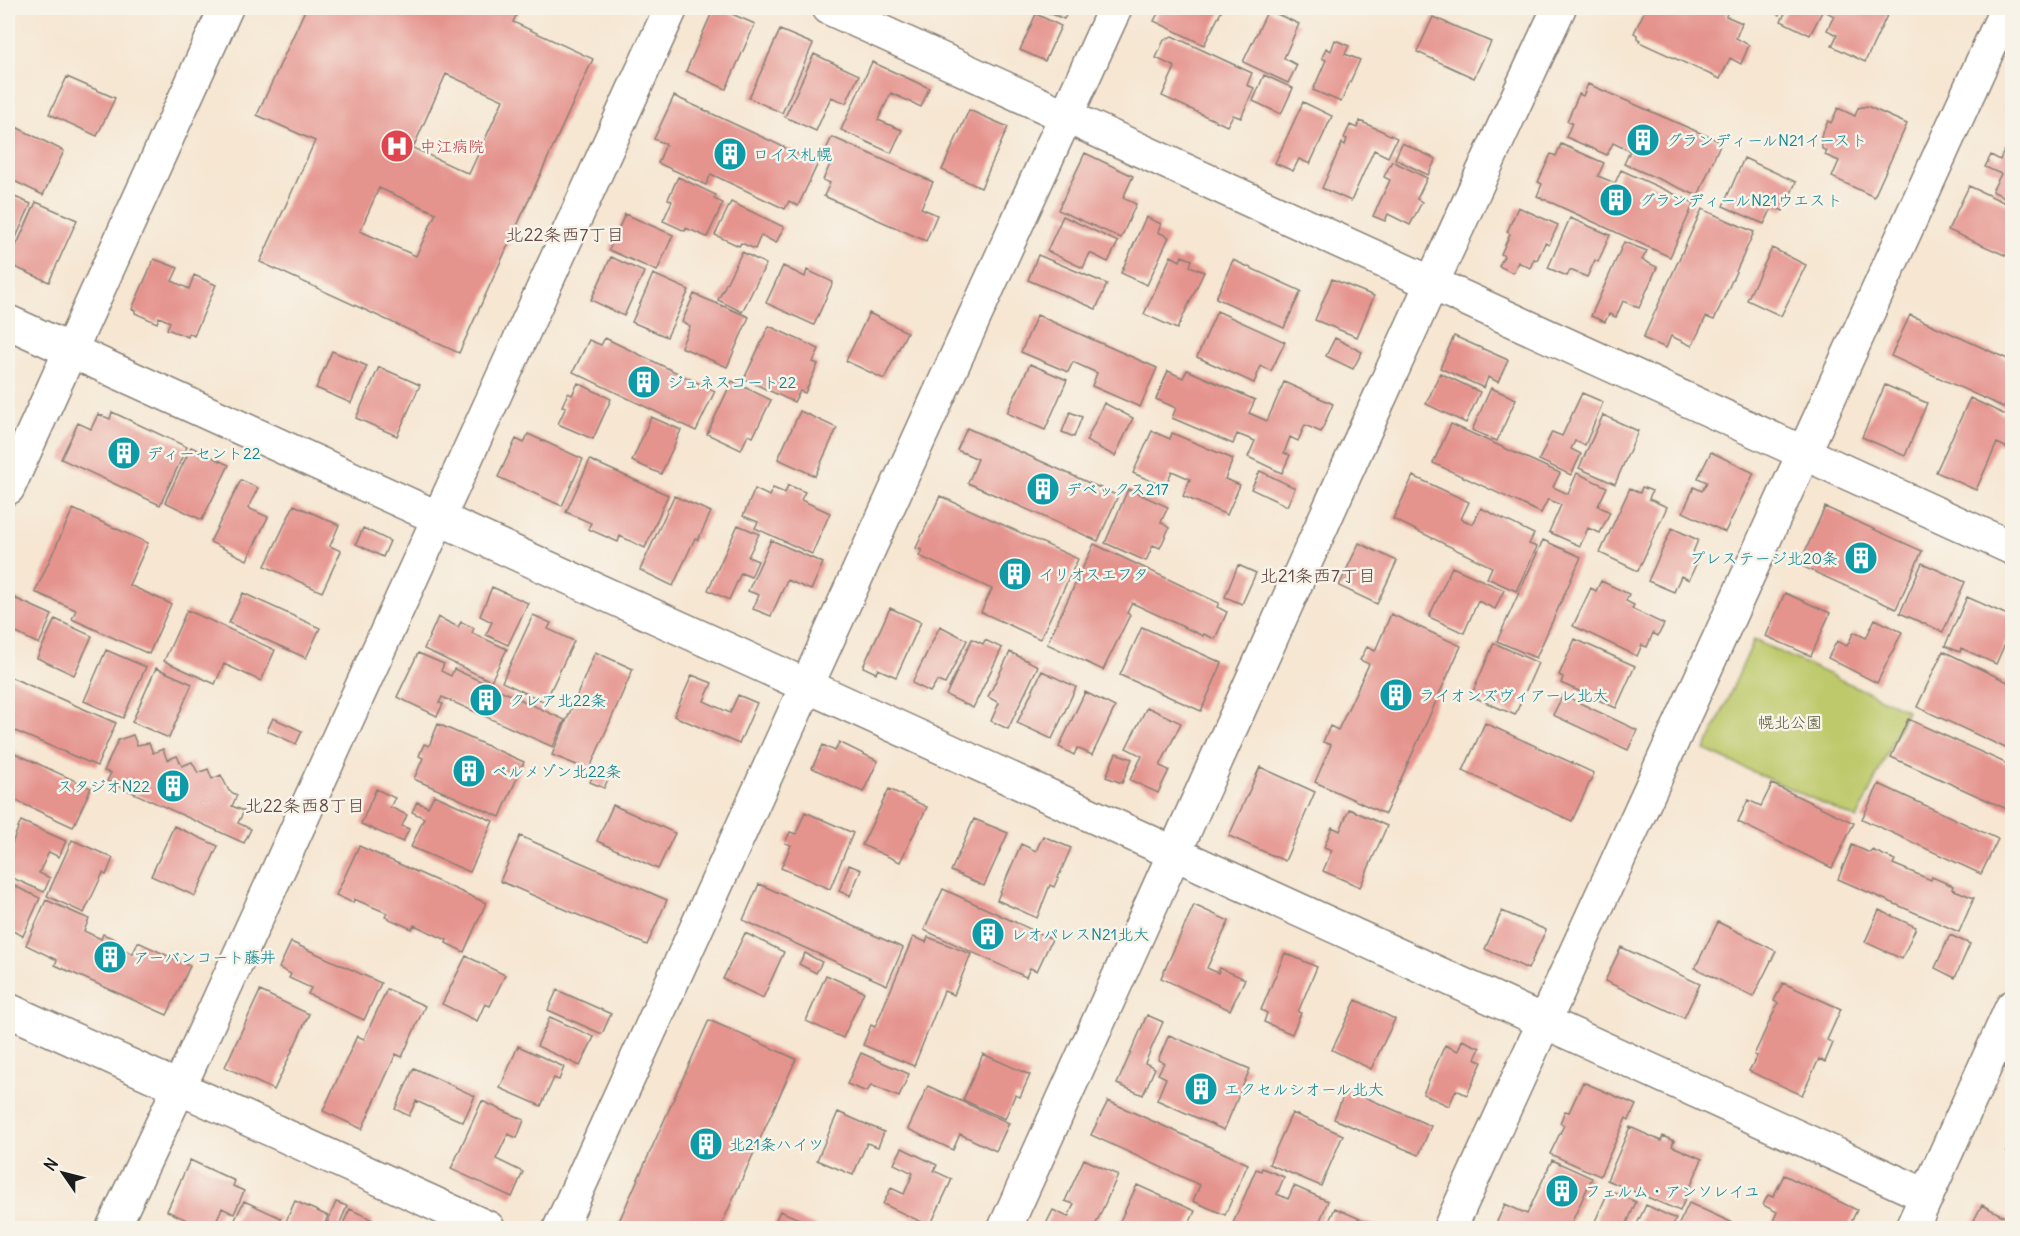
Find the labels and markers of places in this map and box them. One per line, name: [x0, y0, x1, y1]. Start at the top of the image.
building icon: グランディールN21イースト: [1625, 122, 1661, 158]
hospital icon: 中江病院: [379, 128, 415, 164]
place label: グランディールN21イースト: [1666, 130, 1867, 150]
place label: 中江病院: [420, 136, 484, 156]
building icon: ロイス札幌: [712, 136, 748, 172]
place label: ロイス札幌: [753, 144, 832, 164]
building icon: グランディールN21ウエスト: [1598, 182, 1634, 218]
place label: グランディールN21ウエスト: [1639, 190, 1842, 210]
building icon: ジュネスコート22: [626, 364, 662, 400]
place label: ジュネスコート22: [667, 372, 796, 392]
building icon: ディーセント22: [106, 435, 142, 471]
place label: ディーセント22: [147, 443, 261, 463]
building icon: デベックス217: [1025, 471, 1061, 507]
place label: デベックス217: [1066, 479, 1169, 499]
building icon: プレステージ北20条: [1843, 540, 1879, 576]
place label: プレステージ北20条: [1689, 548, 1838, 568]
building icon: イリオスエフタ: [997, 556, 1033, 592]
place label: イリオスエフタ: [1038, 564, 1149, 584]
building icon: ライオンズヴィアーレ北大: [1378, 677, 1414, 713]
building icon: クレア北22条: [468, 682, 504, 718]
place label: ライオンズヴィアーレ北大: [1419, 685, 1608, 705]
place label: クレア北22条: [509, 690, 607, 710]
building icon: ベルメゾン北22条: [451, 753, 487, 789]
place label: ベルメゾン北22条: [492, 761, 622, 781]
building icon: スタジオN22: [155, 768, 191, 804]
place label: スタジオN22: [57, 776, 150, 796]
building icon: レオパレスN21北大: [970, 916, 1006, 952]
place label: レオパレスN21北大: [1011, 924, 1149, 944]
building icon: アーバンコート藤井: [92, 939, 128, 975]
place label: アーバンコート藤井: [133, 947, 276, 967]
building icon: エクセルシオール北大: [1183, 1071, 1219, 1107]
place label: エクセルシオール北大: [1224, 1079, 1384, 1099]
building icon: 北21条ハイツ: [688, 1126, 724, 1162]
place label: 北21条ハイツ: [729, 1134, 824, 1154]
building icon: フェルム・アンソレイユ: [1544, 1173, 1580, 1209]
place label: フェルム・アンソレイユ: [1585, 1181, 1760, 1201]

